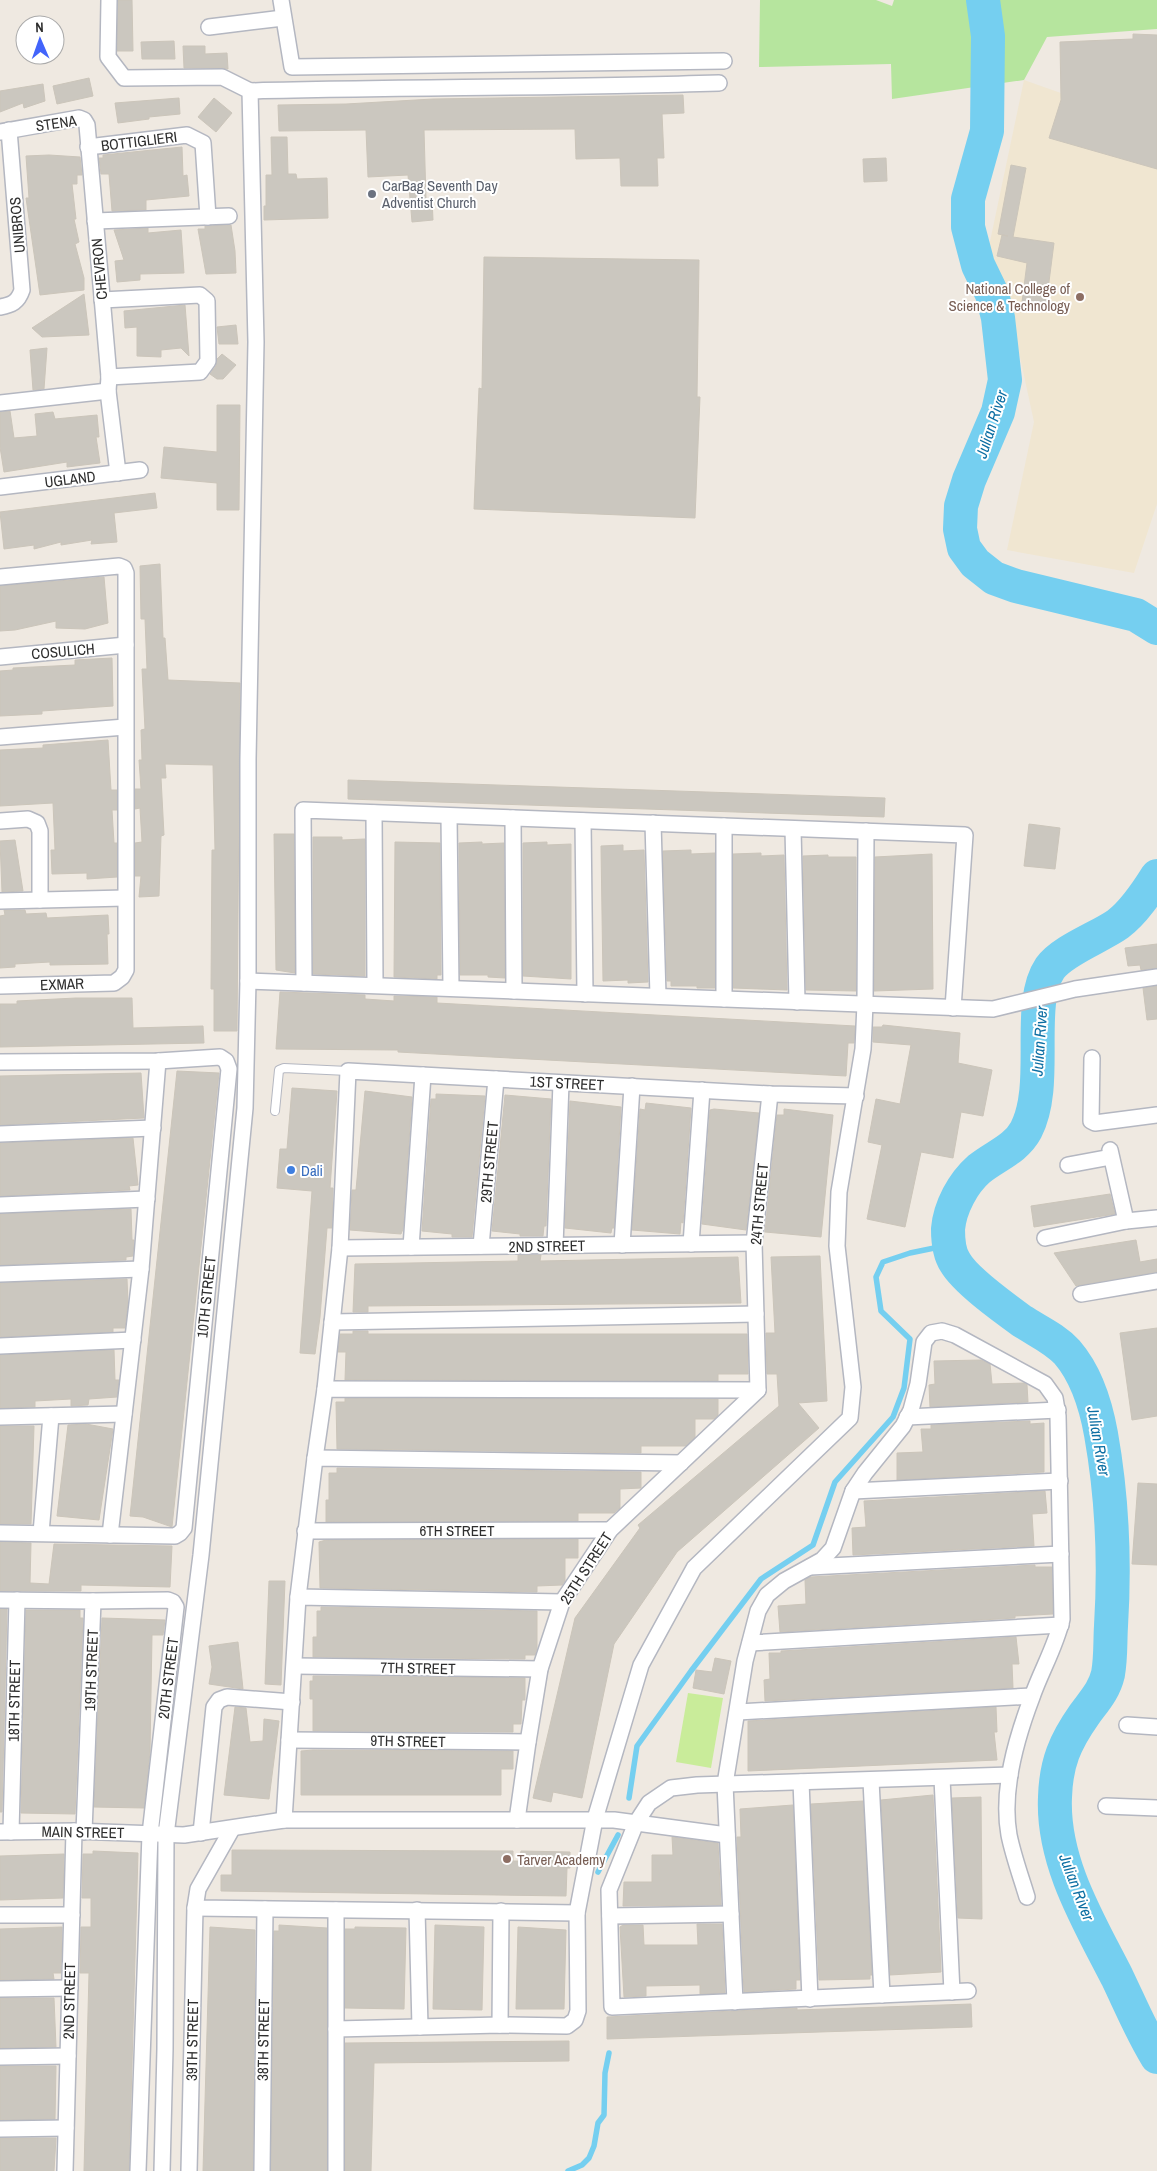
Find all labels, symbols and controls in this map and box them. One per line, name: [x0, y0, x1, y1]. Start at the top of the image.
north arrow: [15, 15, 65, 65]
text: N: [35, 18, 44, 36]
street label: STENA: [34, 110, 79, 136]
street label: BOTTIGLIERI: [100, 126, 178, 156]
place label: CarBag Seventh Day Adventist Church: [381, 175, 498, 213]
marker: CarBag Seventh Day Adventist Church: [366, 188, 378, 200]
street label: UNIBROS: [4, 196, 30, 254]
street label: CHEVRON: [86, 237, 112, 301]
place label: National College of Science & Technology: [948, 278, 1071, 316]
marker: National College of Science & Technology: [1074, 291, 1086, 303]
water label: Julian River: [969, 387, 1012, 462]
street label: UGLAND: [43, 465, 97, 493]
street label: COSULICH: [30, 638, 96, 664]
street label: EXMAR: [40, 973, 84, 995]
water label: Julian River: [1026, 1005, 1052, 1078]
street label: 1ST STREET: [529, 1071, 605, 1095]
street label: 29TH STREET: [475, 1120, 503, 1204]
place label: Dali: [301, 1160, 323, 1181]
street label: 24TH STREET: [745, 1162, 773, 1246]
marker: Dali: [285, 1164, 297, 1176]
street label: 2ND STREET: [509, 1235, 586, 1257]
street label: 10TH STREET: [191, 1255, 221, 1339]
water label: Julian River: [1082, 1404, 1116, 1478]
street label: 6TH STREET: [419, 1520, 495, 1541]
street label: 25TH STREET: [555, 1527, 617, 1608]
street label: 19TH STREET: [79, 1628, 103, 1711]
street label: 20TH STREET: [153, 1636, 183, 1720]
street label: 7TH STREET: [380, 1657, 456, 1679]
street label: 18TH STREET: [3, 1659, 25, 1742]
street label: 9TH STREET: [370, 1730, 446, 1752]
street label: MAIN STREET: [41, 1821, 125, 1843]
place label: Tarver Academy: [517, 1849, 606, 1870]
water label: Julian River: [1054, 1849, 1100, 1924]
marker: Tarver Academy: [501, 1853, 513, 1865]
street label: 2ND STREET: [58, 1962, 80, 2039]
street label: 39TH STREET: [181, 1998, 203, 2081]
street label: 38TH STREET: [252, 1998, 274, 2081]

